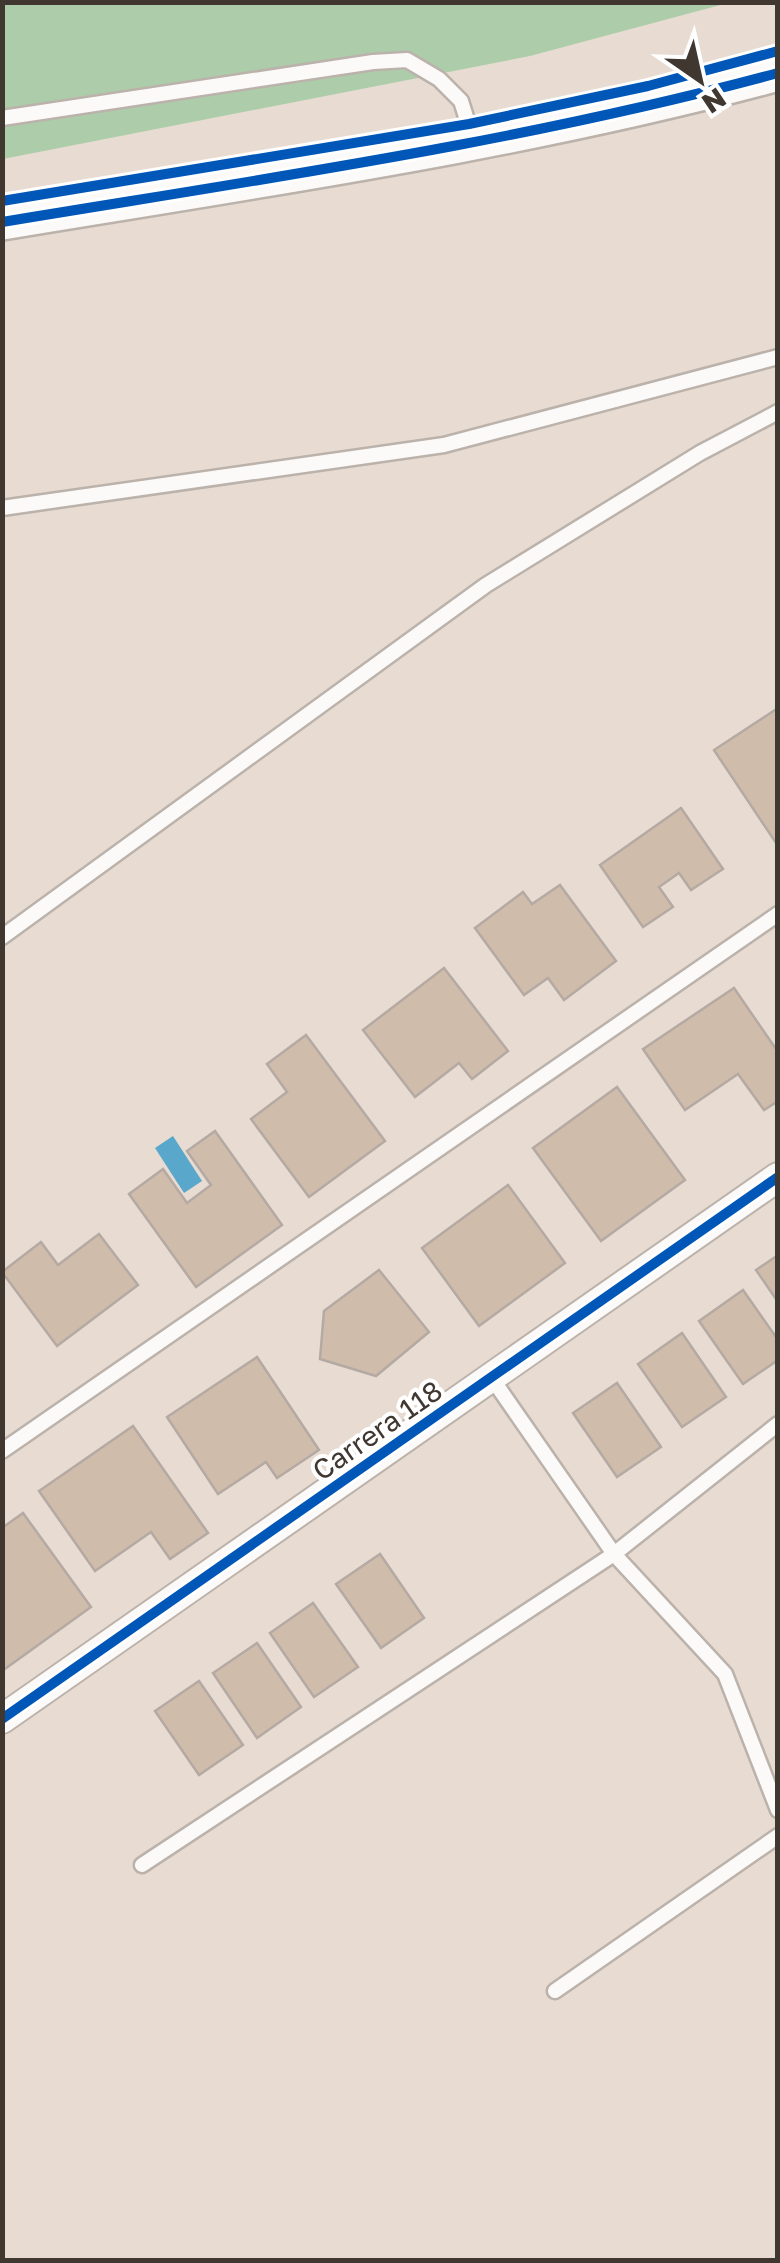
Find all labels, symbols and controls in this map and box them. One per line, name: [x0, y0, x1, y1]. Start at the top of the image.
north arrow: [650, 30, 750, 130]
text: N: [696, 82, 732, 121]
street label: Carrera 118: [306, 1373, 448, 1487]

